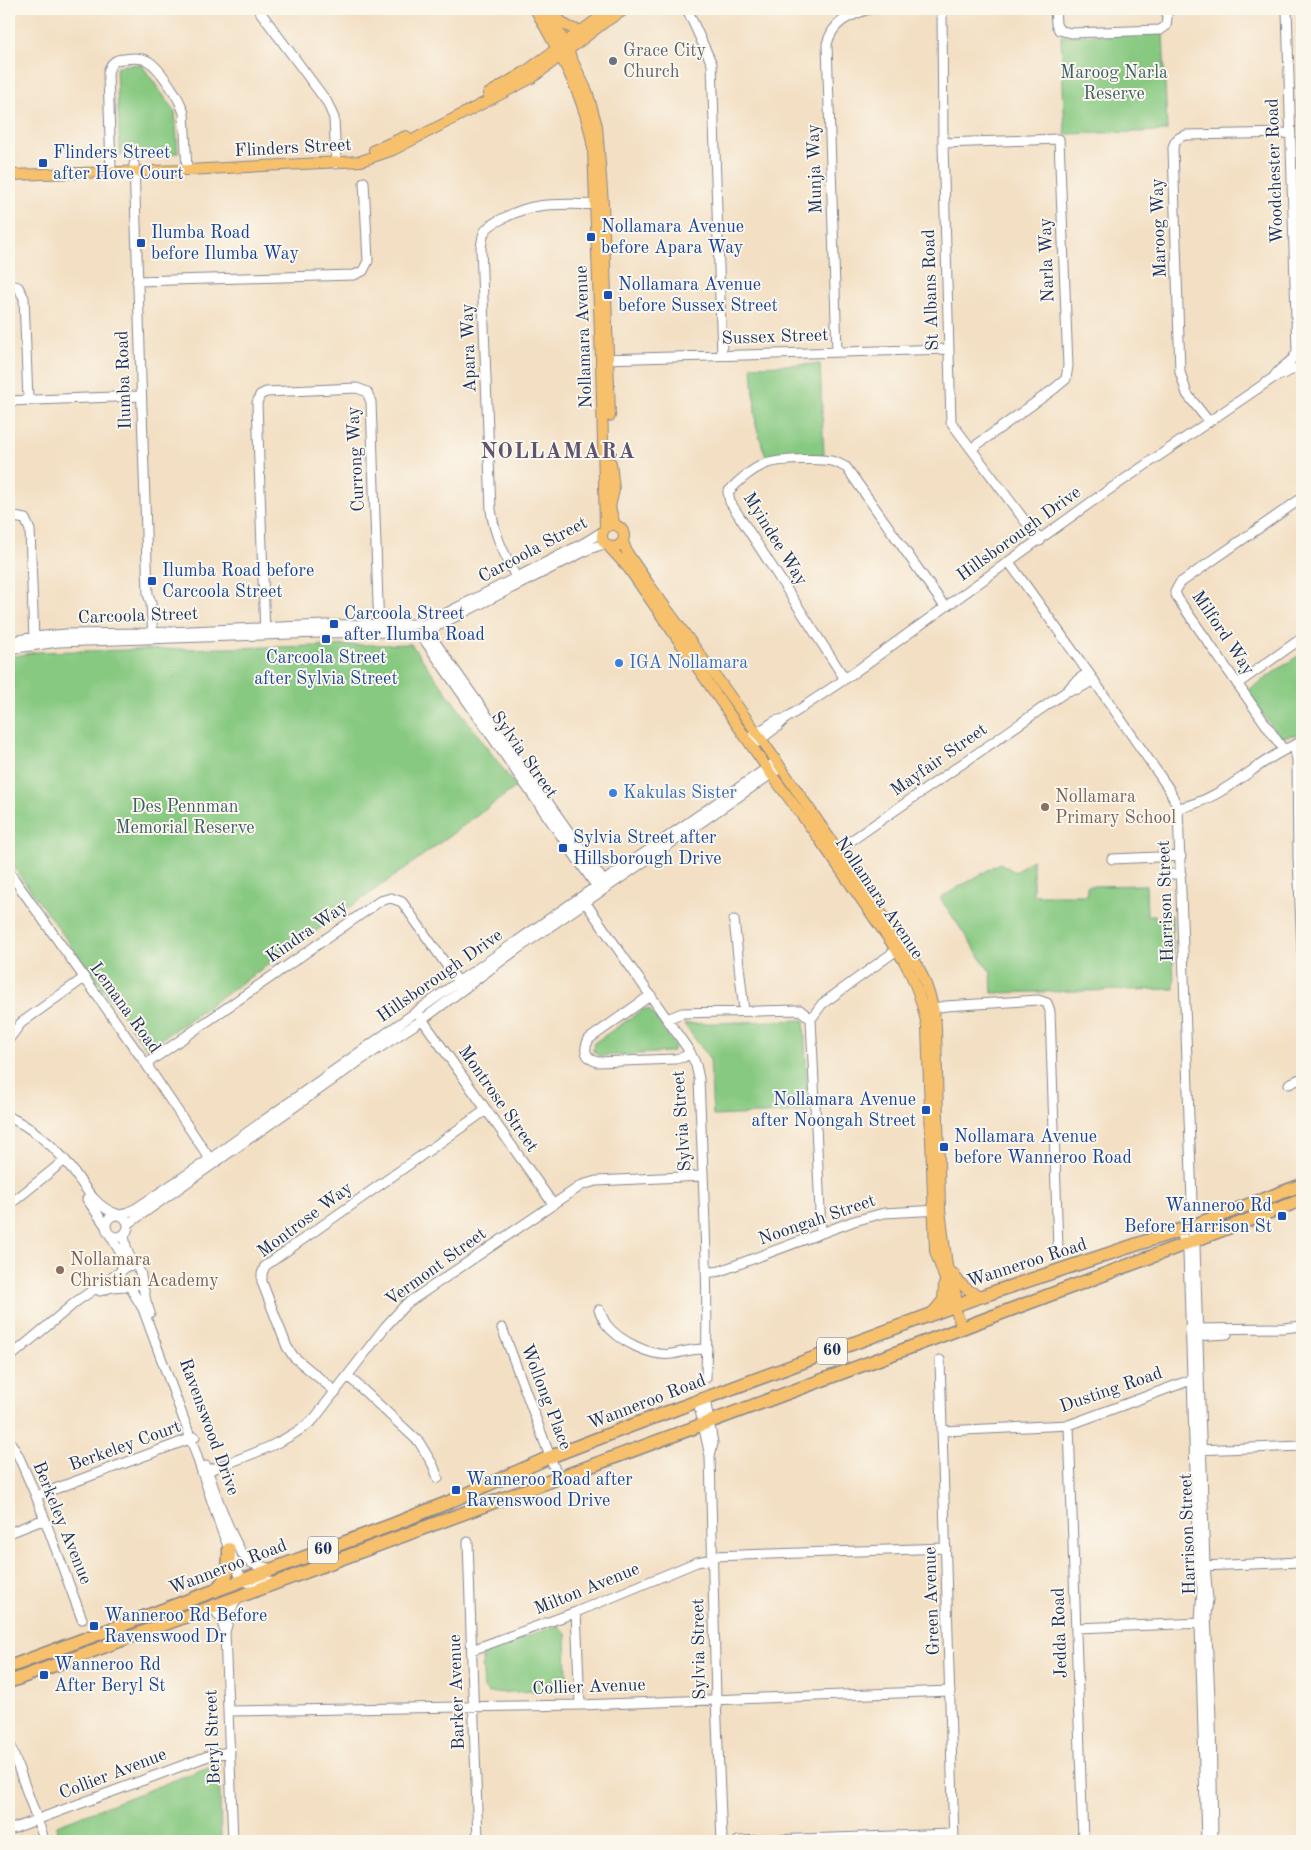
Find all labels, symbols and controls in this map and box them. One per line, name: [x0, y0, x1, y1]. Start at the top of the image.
place label: Grace City Church: [623, 42, 707, 81]
marker: Grace City Church: [607, 55, 619, 67]
park label: Maroog Narla Reserve: [1060, 64, 1168, 103]
street label: Woodchester Road: [1263, 98, 1287, 244]
street label: Munja Way: [804, 123, 826, 214]
street label: Flinders Street: [234, 136, 352, 160]
place label: Flinders Street after Hove Court: [53, 144, 183, 183]
marker: Flinders Street after Hove Court: [37, 157, 49, 169]
street label: Maroog Way: [1148, 177, 1170, 278]
street label: Narla Way: [1037, 217, 1057, 303]
place label: Nollamara Avenue before Apara Way: [601, 218, 744, 257]
place label: Ilumba Road before Ilumba Way: [151, 224, 299, 263]
street label: St Albans Road: [920, 229, 942, 351]
marker: Nollamara Avenue before Apara Way: [585, 231, 597, 243]
marker: Ilumba Road before Ilumba Way: [135, 237, 147, 249]
street label: Nollamara Avenue: [573, 265, 595, 409]
place label: Nollamara Avenue before Sussex Street: [618, 276, 778, 315]
marker: Nollamara Avenue before Sussex Street: [602, 289, 614, 301]
street label: Apara Way: [458, 303, 480, 393]
street label: Sussex Street: [721, 326, 829, 348]
street label: Ilumba Road: [113, 330, 135, 430]
street label: Currong Way: [344, 405, 368, 512]
district label: NOLLAMARA: [480, 441, 636, 463]
street label: Hillsborough Drive: [954, 483, 1084, 585]
street label: Myindee Way: [739, 489, 811, 589]
street label: Carcoola Street: [476, 514, 590, 586]
place label: Ilumba Road before Carcoola Street: [162, 562, 314, 601]
marker: Ilumba Road before Carcoola Street: [146, 575, 158, 587]
street label: Milford Way: [1188, 588, 1258, 679]
street label: Carcoola Street: [77, 605, 199, 627]
place label: Carcoola Street after Ilumba Road: [344, 605, 485, 644]
marker: Carcoola Street after Ilumba Road: [328, 618, 340, 630]
marker: Carcoola Street after Sylvia Street: [320, 633, 332, 645]
place label: Carcoola Street after Sylvia Street: [254, 649, 398, 688]
place label: IGA Nollamara: [629, 654, 748, 672]
marker: IGA Nollamara: [613, 657, 625, 669]
street label: Sylvia Street: [487, 708, 561, 802]
street label: Mayfair Street: [888, 720, 990, 800]
place label: Kakulas Sister: [623, 784, 737, 802]
marker: Kakulas Sister: [607, 787, 619, 799]
place label: Nollamara Primary School: [1055, 788, 1176, 827]
park label: Des Pennman Memorial Reserve: [115, 798, 255, 837]
marker: Nollamara Primary School: [1039, 801, 1051, 813]
place label: Sylvia Street after Hillsborough Drive: [573, 829, 721, 868]
street label: Nollamara Avenue: [832, 834, 926, 962]
street label: Harrison Street: [1155, 840, 1177, 962]
marker: Sylvia Street after Hillsborough Drive: [557, 842, 569, 854]
street label: Kindra Way: [263, 897, 351, 967]
street label: Hillsborough Drive: [374, 926, 506, 1026]
street label: Lemana Road: [86, 959, 164, 1057]
street label: Montrose Street: [455, 1043, 541, 1155]
street label: Sylvia Street: [669, 1070, 695, 1172]
place label: Nollamara Avenue after Noongah Street: [752, 1091, 916, 1130]
marker: Nollamara Avenue after Noongah Street: [920, 1104, 932, 1116]
place label: Nollamara Avenue before Wanneroo Road: [954, 1128, 1132, 1167]
marker: Nollamara Avenue before Wanneroo Road: [938, 1141, 950, 1153]
street label: Montrose Way: [254, 1178, 356, 1261]
street label: Noongah Street: [756, 1192, 878, 1248]
place label: Wanneroo Rd Before Harrison St: [1124, 1197, 1272, 1236]
marker: Wanneroo Rd Before Harrison St: [1276, 1210, 1288, 1222]
street label: Vermont Street: [382, 1225, 490, 1309]
street label: Wanneroo Road: [965, 1235, 1089, 1291]
place label: Nollamara Christian Academy: [70, 1251, 219, 1290]
marker: Nollamara Christian Academy: [54, 1264, 66, 1276]
road number: 60: [817, 1338, 847, 1364]
street label: Wollong Place: [518, 1342, 574, 1452]
street label: Ravenswood Drive: [176, 1356, 242, 1498]
street label: Dusting Road: [1057, 1364, 1165, 1416]
street label: Wanneroo Road: [586, 1371, 708, 1433]
street label: Berkeley Court: [67, 1417, 183, 1475]
street label: Berkeley Avenue: [29, 1459, 95, 1587]
place label: Wanneroo Road after Ravenswood Drive: [466, 1471, 633, 1510]
street label: Harrison Street: [1177, 1473, 1199, 1595]
marker: Wanneroo Road after Ravenswood Drive: [450, 1484, 462, 1496]
street label: Wanneroo Road: [167, 1536, 289, 1598]
road number: 60: [308, 1536, 338, 1564]
street label: Green Avenue: [921, 1546, 943, 1656]
street label: Milton Avenue: [532, 1560, 642, 1618]
street label: Jedda Road: [1049, 1587, 1071, 1679]
street label: Sylvia Street: [689, 1598, 709, 1700]
place label: Wanneroo Rd Before Ravenswood Dr: [104, 1607, 267, 1646]
marker: Wanneroo Rd Before Ravenswood Dr: [88, 1620, 100, 1632]
street label: Barker Avenue: [446, 1634, 468, 1750]
place label: Wanneroo Rd After Beryl St: [54, 1656, 166, 1695]
marker: Wanneroo Rd After Beryl St: [38, 1669, 50, 1681]
street label: Collier Avenue: [532, 1676, 646, 1698]
street label: Beryl Street: [202, 1689, 224, 1785]
street label: Collier Avenue: [57, 1745, 169, 1803]

